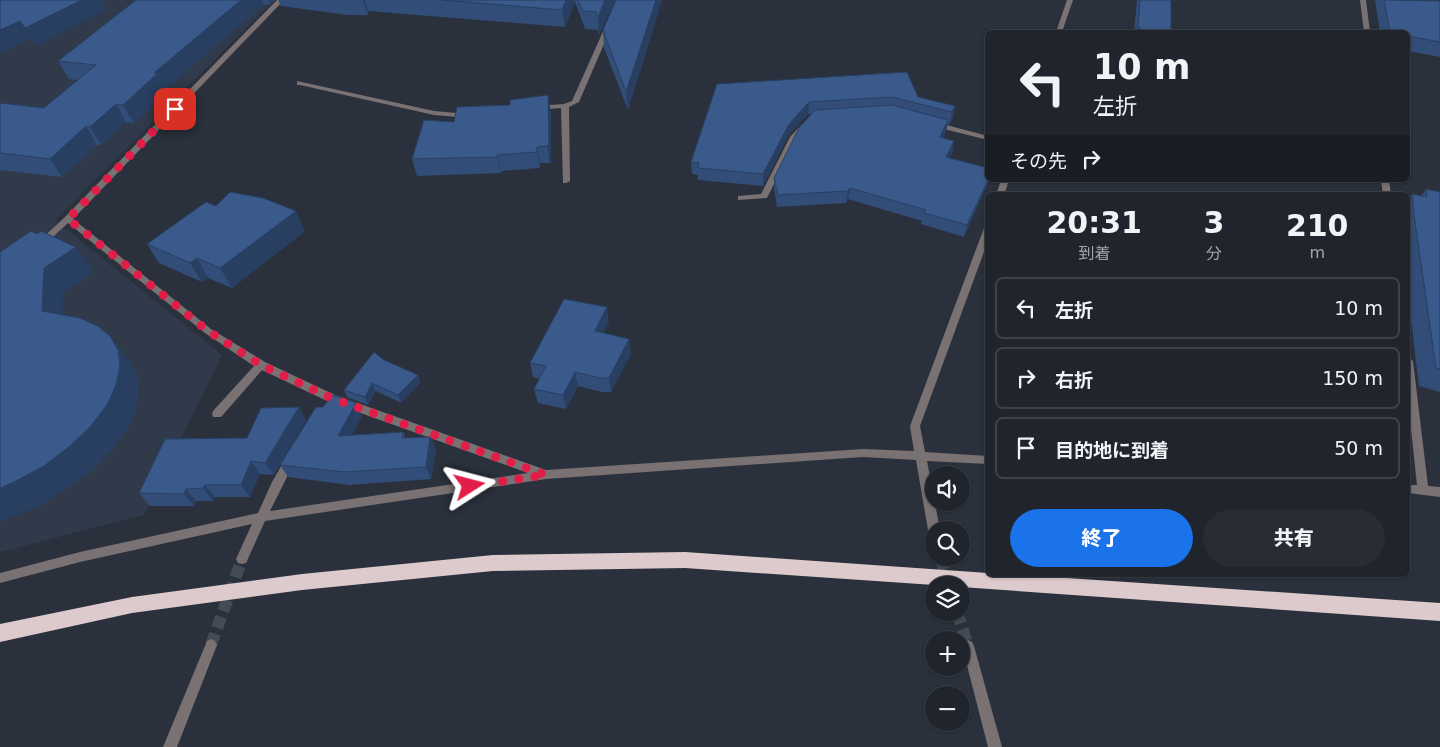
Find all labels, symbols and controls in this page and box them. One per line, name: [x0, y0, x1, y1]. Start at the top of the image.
text: 10 m: [1093, 47, 1190, 87]
icon: left: [1010, 50, 1075, 115]
pin: [154, 88, 196, 130]
text: 左折: [1093, 94, 1137, 119]
icon: arrive: [161, 95, 189, 123]
icon: right: [1077, 145, 1105, 173]
text: その先: [1010, 150, 1067, 172]
text: 20:31: [1047, 205, 1142, 240]
text: 3: [1204, 205, 1224, 240]
text: 210: [1286, 208, 1349, 243]
text: m: [1309, 243, 1325, 262]
text: 到着: [1078, 244, 1110, 263]
text: 分: [1206, 244, 1222, 263]
icon: left: [1012, 294, 1040, 322]
text: 10 m: [1334, 297, 1383, 319]
text: 左折: [1055, 299, 1093, 321]
icon: right: [1012, 364, 1040, 392]
text: 150 m: [1322, 367, 1383, 389]
text: 右折: [1055, 369, 1093, 391]
icon: arrive: [1012, 434, 1040, 462]
text: 50 m: [1334, 437, 1383, 459]
text: 目的地に到着: [1055, 439, 1169, 461]
position arrow: [443, 459, 495, 511]
map controls: [925, 466, 970, 731]
button: sound: [925, 466, 970, 511]
button: 終了: [1010, 509, 1193, 567]
button: 共有: [1203, 509, 1385, 567]
button: search: [925, 521, 970, 566]
button: layers: [925, 576, 970, 621]
button: +: [925, 631, 970, 676]
button: −: [925, 686, 970, 731]

